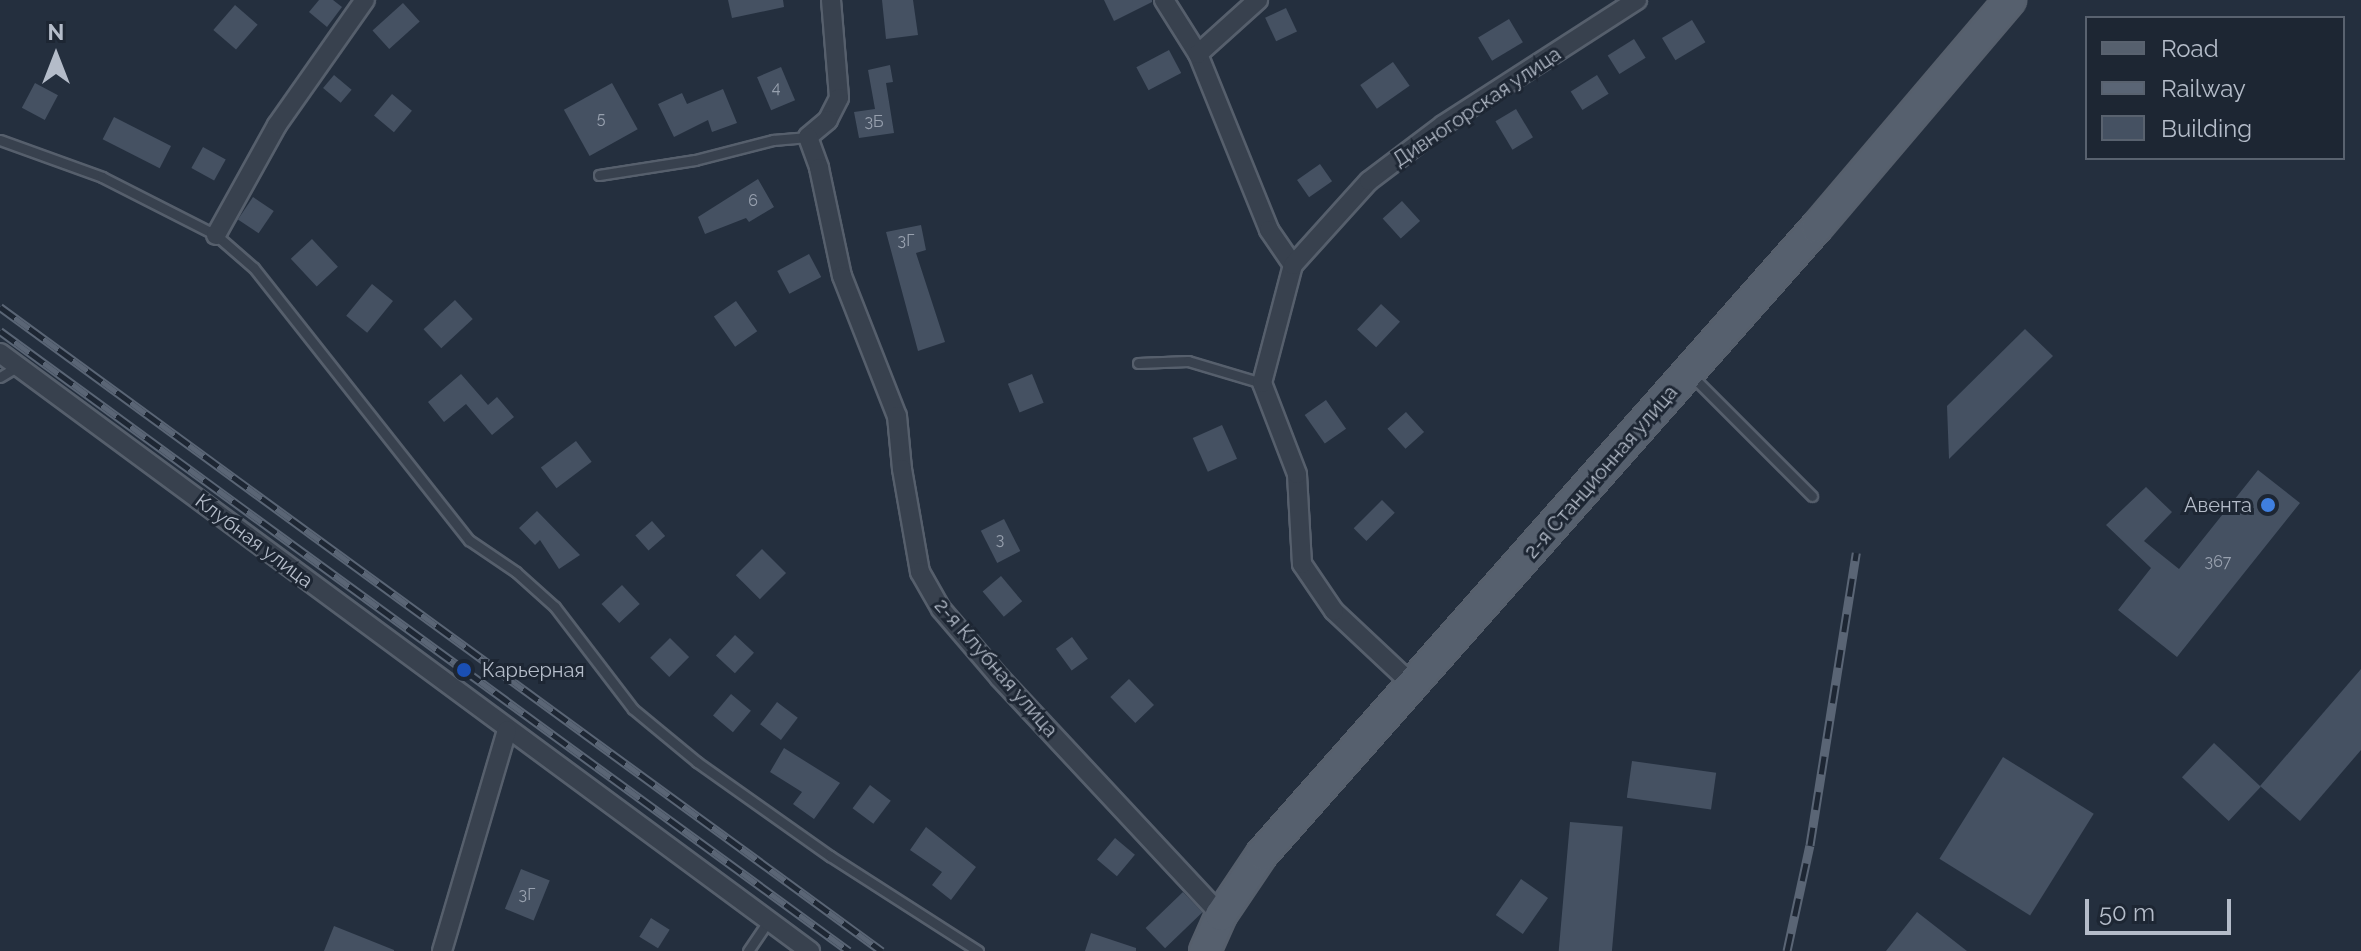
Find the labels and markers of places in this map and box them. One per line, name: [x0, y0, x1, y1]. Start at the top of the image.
place label: Авента: [2184, 493, 2252, 517]
marker: Авента: [2259, 496, 2277, 514]
place label: Карьерная: [482, 658, 585, 682]
marker: Карьерная: [453, 659, 475, 681]

